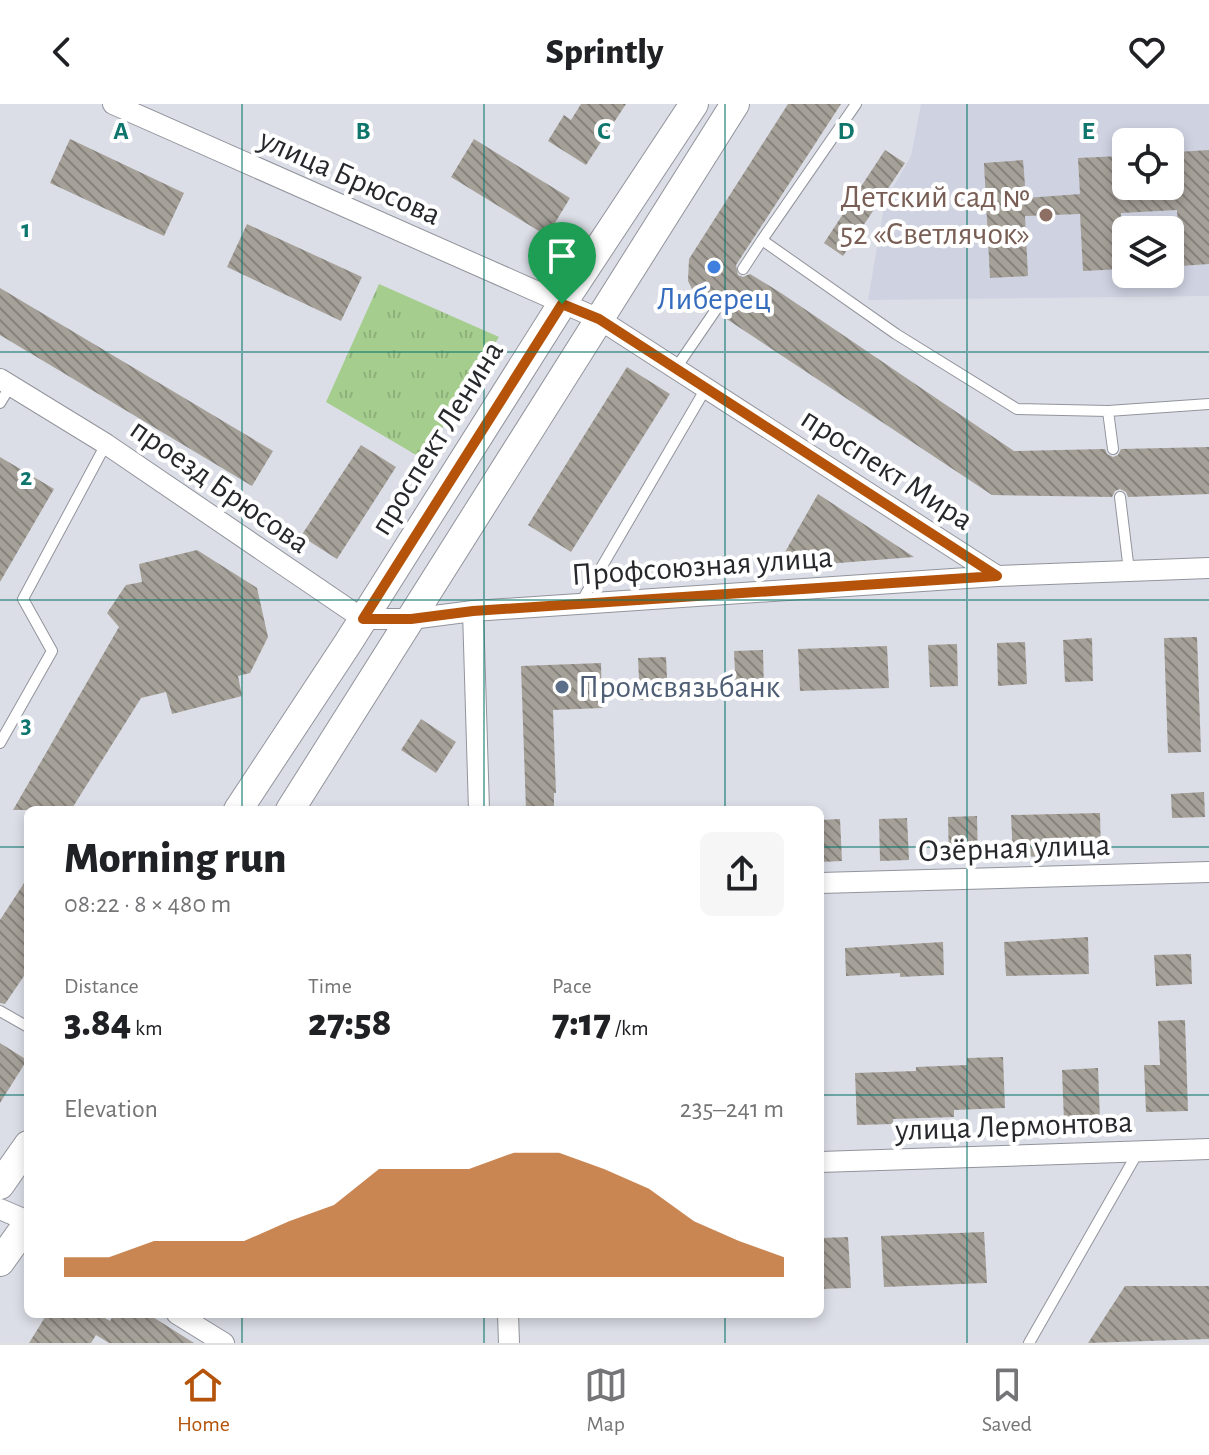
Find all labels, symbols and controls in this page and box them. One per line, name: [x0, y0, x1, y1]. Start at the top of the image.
icon: back: [40, 30, 84, 74]
icon: heart: [1125, 30, 1169, 74]
text: Sprintly: [546, 34, 663, 70]
text: A: [113, 118, 129, 144]
text: B: [355, 118, 371, 144]
text: C: [597, 118, 611, 144]
text: D: [837, 118, 855, 144]
text: E: [1081, 118, 1095, 144]
street label: улица Брюсова: [254, 122, 445, 231]
map controls: [1112, 128, 1184, 288]
button: locate: [1112, 128, 1184, 200]
place label: Детский сад № 52 «Светлячок»: [840, 181, 1030, 250]
marker: Детский сад № 52 «Светлячок»: [1037, 206, 1055, 224]
text: 1: [21, 216, 31, 242]
button: layers: [1112, 216, 1184, 288]
pin: [528, 222, 596, 304]
icon: arrive: [540, 234, 584, 278]
marker: Либерец: [705, 258, 723, 276]
place label: Либерец: [657, 283, 771, 315]
street label: проспект Ленина: [365, 335, 509, 541]
street label: проспект Мира: [795, 402, 979, 536]
street label: проезд Брюсова: [125, 412, 315, 560]
text: 2: [20, 464, 32, 490]
street label: Профсоюзная улица: [570, 541, 834, 591]
place label: Промсвязьбанк: [578, 671, 781, 703]
marker: Промсвязьбанк: [553, 678, 571, 696]
text: 3: [20, 712, 32, 738]
street label: Озёрная улица: [917, 829, 1111, 867]
button: share: [700, 832, 784, 916]
text: Morning run: [64, 837, 287, 881]
text: 08:22 · 8 × 480 m: [64, 891, 231, 917]
text: Distance: [64, 975, 139, 997]
text: Time: [308, 975, 352, 997]
text: Pace: [552, 975, 592, 997]
text: 3.84: [64, 1003, 131, 1043]
text: 27:58: [308, 1003, 391, 1043]
text: 7:17: [552, 1003, 611, 1043]
text: km: [131, 1017, 163, 1039]
text: /km: [611, 1017, 649, 1039]
text: Elevation: [64, 1096, 158, 1122]
text: 235–241 m: [680, 1096, 784, 1122]
street label: улица Лермонтова: [894, 1106, 1133, 1146]
tab: Home: [177, 1363, 230, 1437]
tab: Map: [584, 1363, 628, 1437]
tab: Saved: [982, 1363, 1032, 1437]

